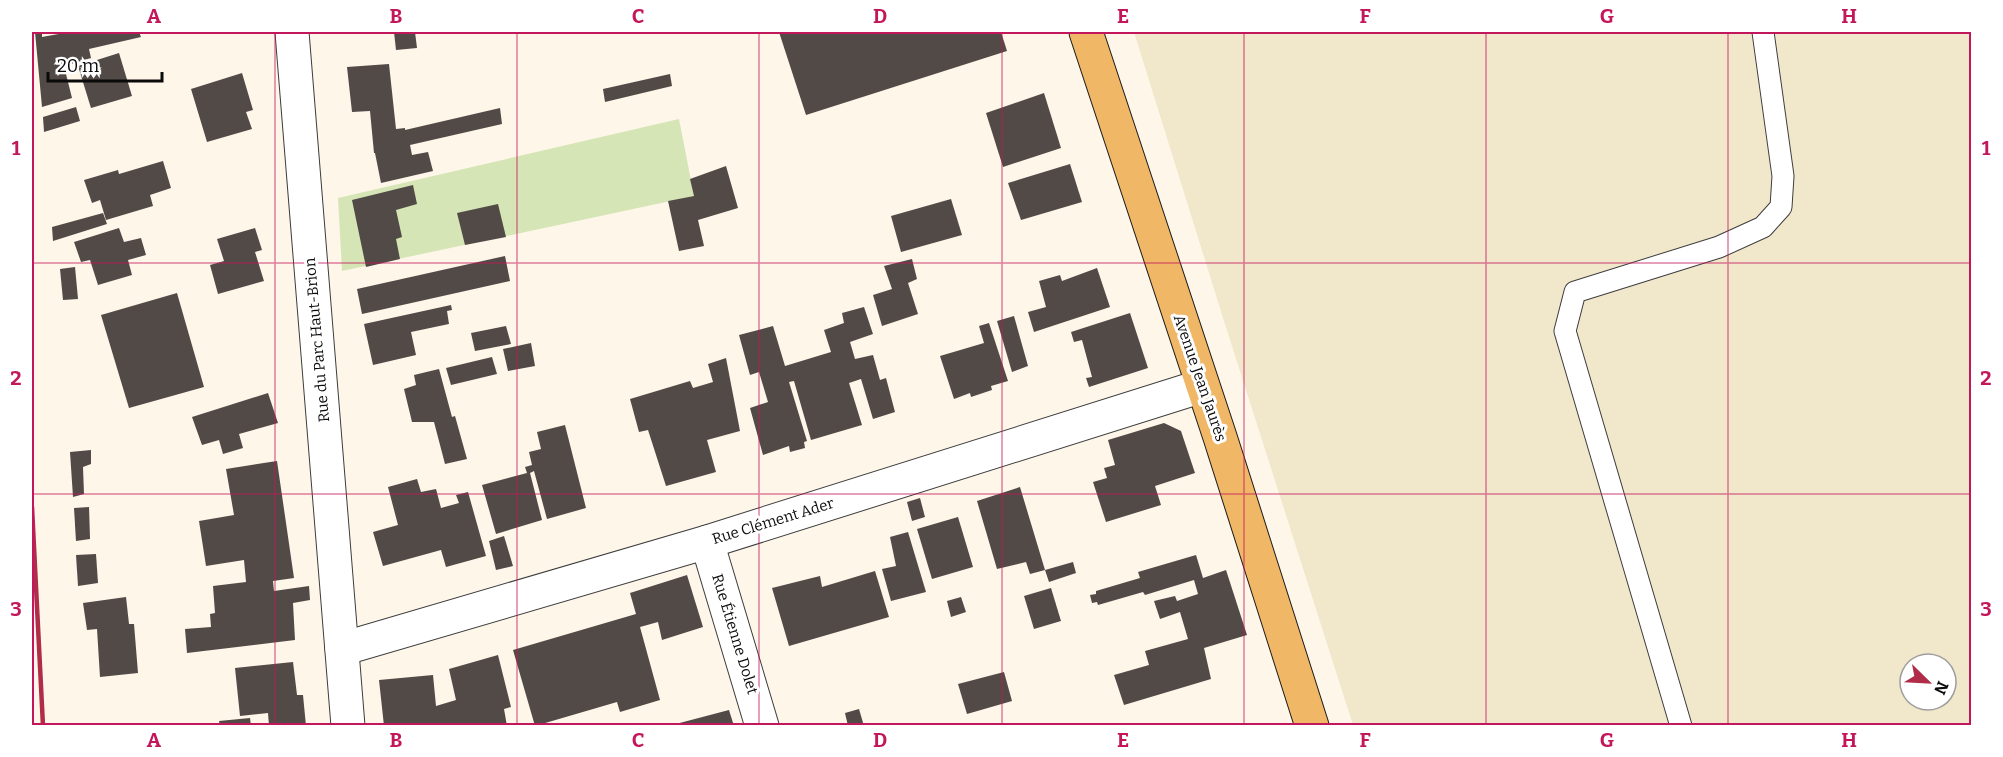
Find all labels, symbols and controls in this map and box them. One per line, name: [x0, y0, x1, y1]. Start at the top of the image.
text: A: [147, 4, 162, 28]
text: B: [390, 4, 403, 28]
text: C: [632, 4, 644, 28]
text: D: [873, 4, 887, 28]
text: E: [1117, 4, 1129, 28]
text: F: [1359, 4, 1371, 28]
text: G: [1600, 4, 1614, 28]
text: H: [1841, 4, 1857, 28]
scale bar: [48, 45, 162, 83]
text: 20 m: [57, 55, 99, 77]
text: 1: [12, 136, 21, 160]
text: 1: [1982, 136, 1991, 160]
street label: Rue du Parc Haut-Brion: [301, 257, 333, 423]
street label: Avenue Jean Jaurès: [1170, 312, 1230, 444]
text: 2: [10, 366, 22, 390]
text: 2: [1980, 366, 1992, 390]
street label: Rue Clément Ader: [710, 494, 836, 548]
street label: Rue Étienne Dolet: [708, 572, 762, 697]
text: 3: [10, 597, 22, 621]
text: 3: [1980, 597, 1992, 621]
north arrow: [1898, 652, 1958, 712]
text: N: [1930, 678, 1952, 697]
text: A: [147, 728, 162, 752]
text: B: [390, 728, 403, 752]
text: C: [632, 728, 644, 752]
text: D: [873, 728, 887, 752]
text: E: [1117, 728, 1129, 752]
text: F: [1359, 728, 1371, 752]
text: G: [1600, 728, 1614, 752]
text: H: [1841, 728, 1857, 752]

